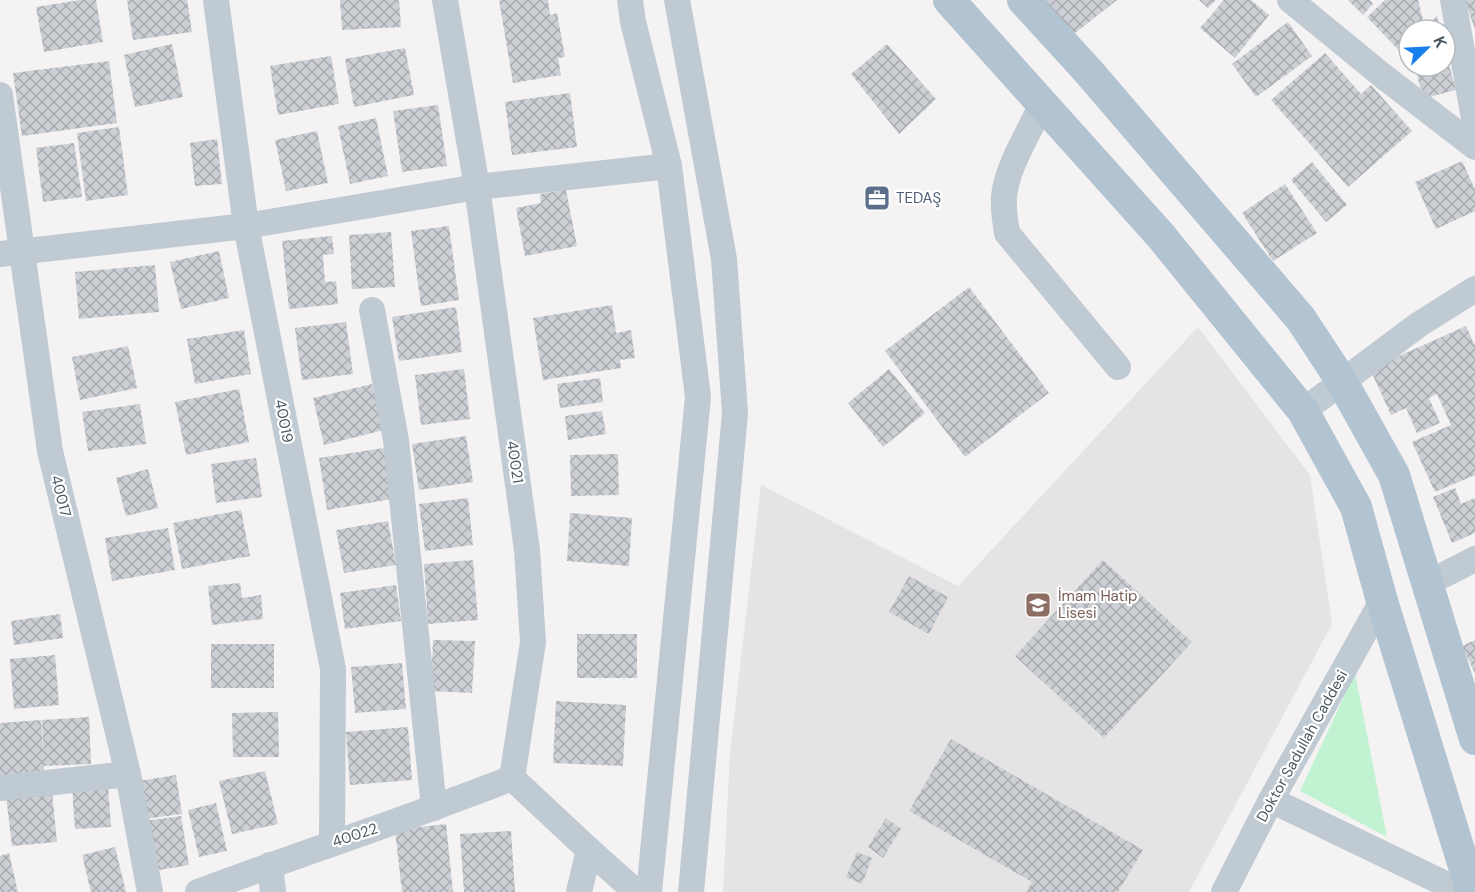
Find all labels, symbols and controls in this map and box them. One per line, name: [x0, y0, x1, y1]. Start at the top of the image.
north arrow: [1397, 18, 1457, 78]
text: K: [1429, 33, 1452, 52]
office icon: TEDAŞ: [862, 183, 892, 213]
place label: TEDAŞ: [896, 188, 941, 208]
street label: 40019: [270, 398, 298, 444]
street label: 40021: [502, 439, 528, 485]
street label: 40017: [46, 473, 76, 519]
place label: İmam Hatip Lisesi: [1058, 586, 1137, 623]
school or university icon: İmam Hatip Lisesi: [1023, 590, 1053, 620]
street label: Doktor Sadullah Caddesi: [1252, 667, 1352, 825]
street label: 40022: [330, 818, 380, 852]

